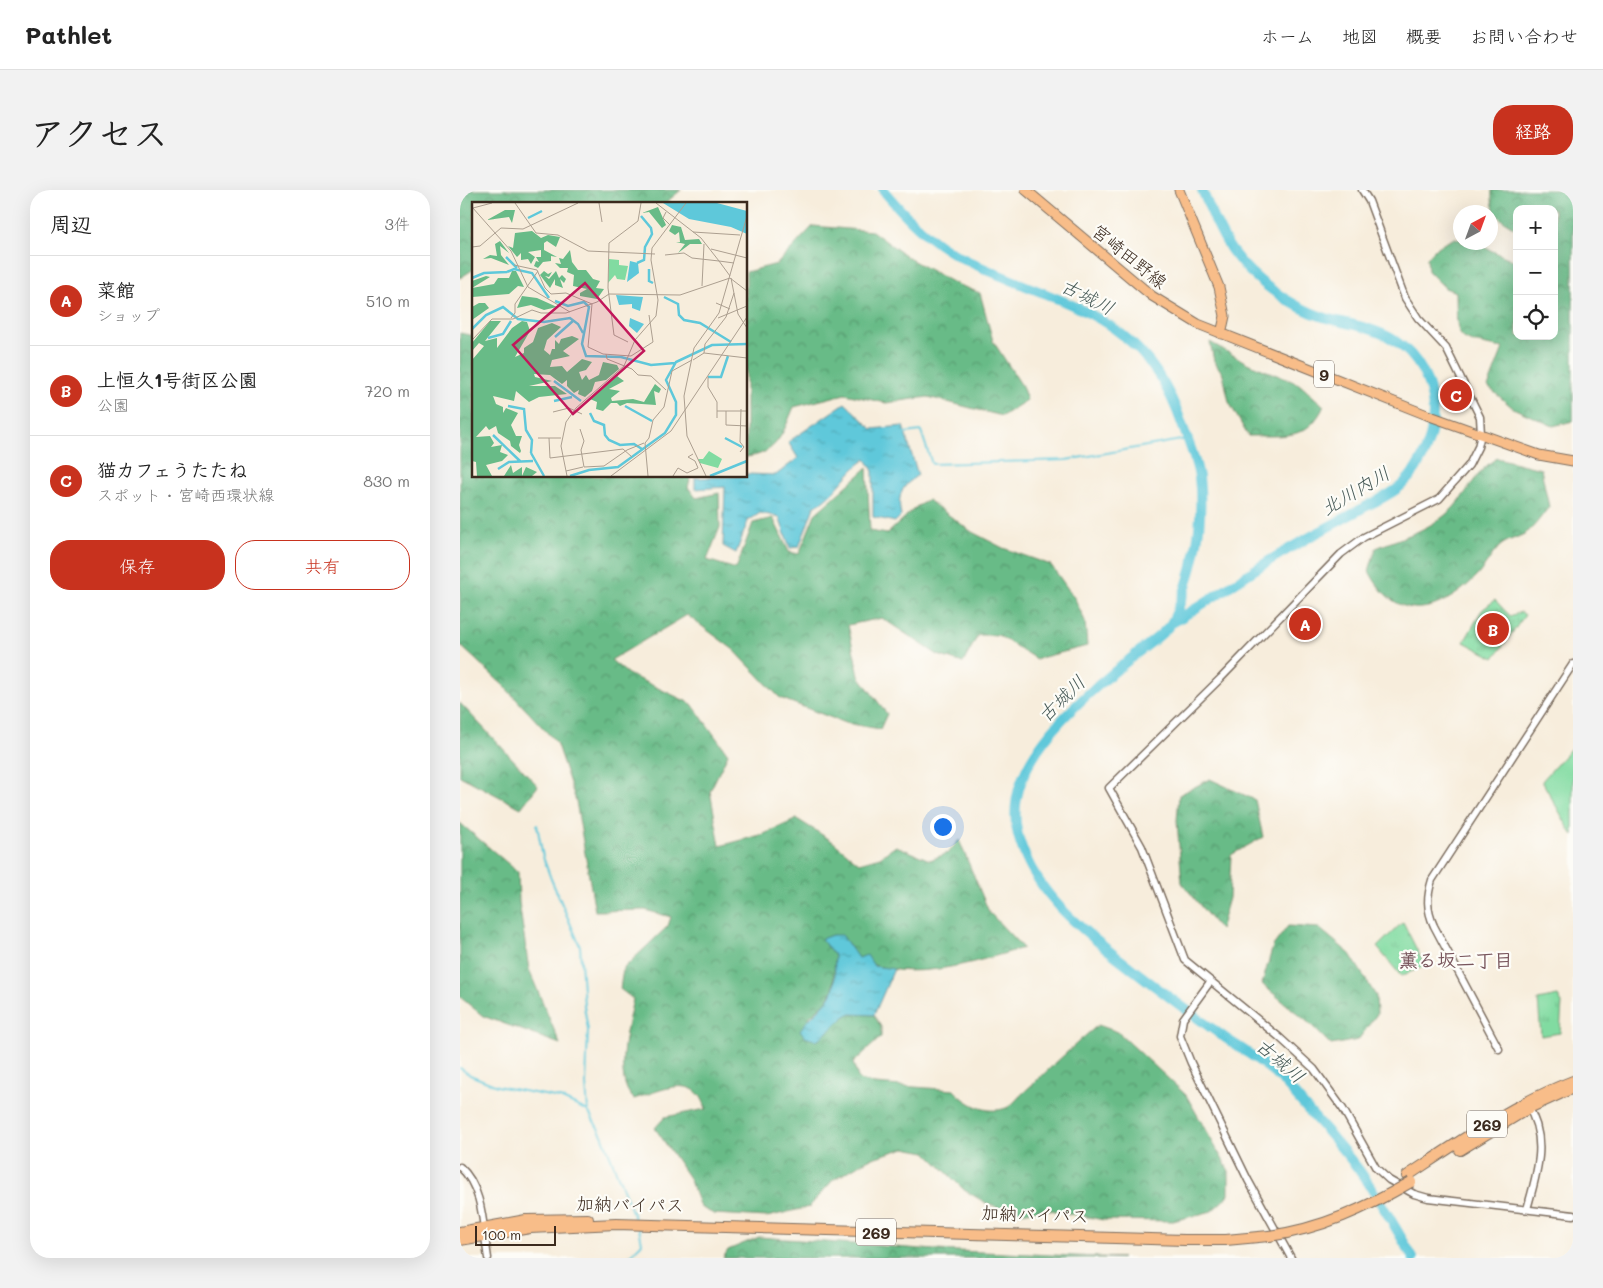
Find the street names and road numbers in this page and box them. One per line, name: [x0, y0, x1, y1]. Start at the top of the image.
street label: 宮崎田野線: [1087, 218, 1173, 294]
road number: 9: [1314, 360, 1334, 388]
road number: 269: [1467, 1111, 1507, 1138]
street label: 加納バイパス: [576, 1191, 684, 1217]
street label: 加納バイパス: [981, 1200, 1089, 1228]
road number: 269: [856, 1218, 896, 1246]

